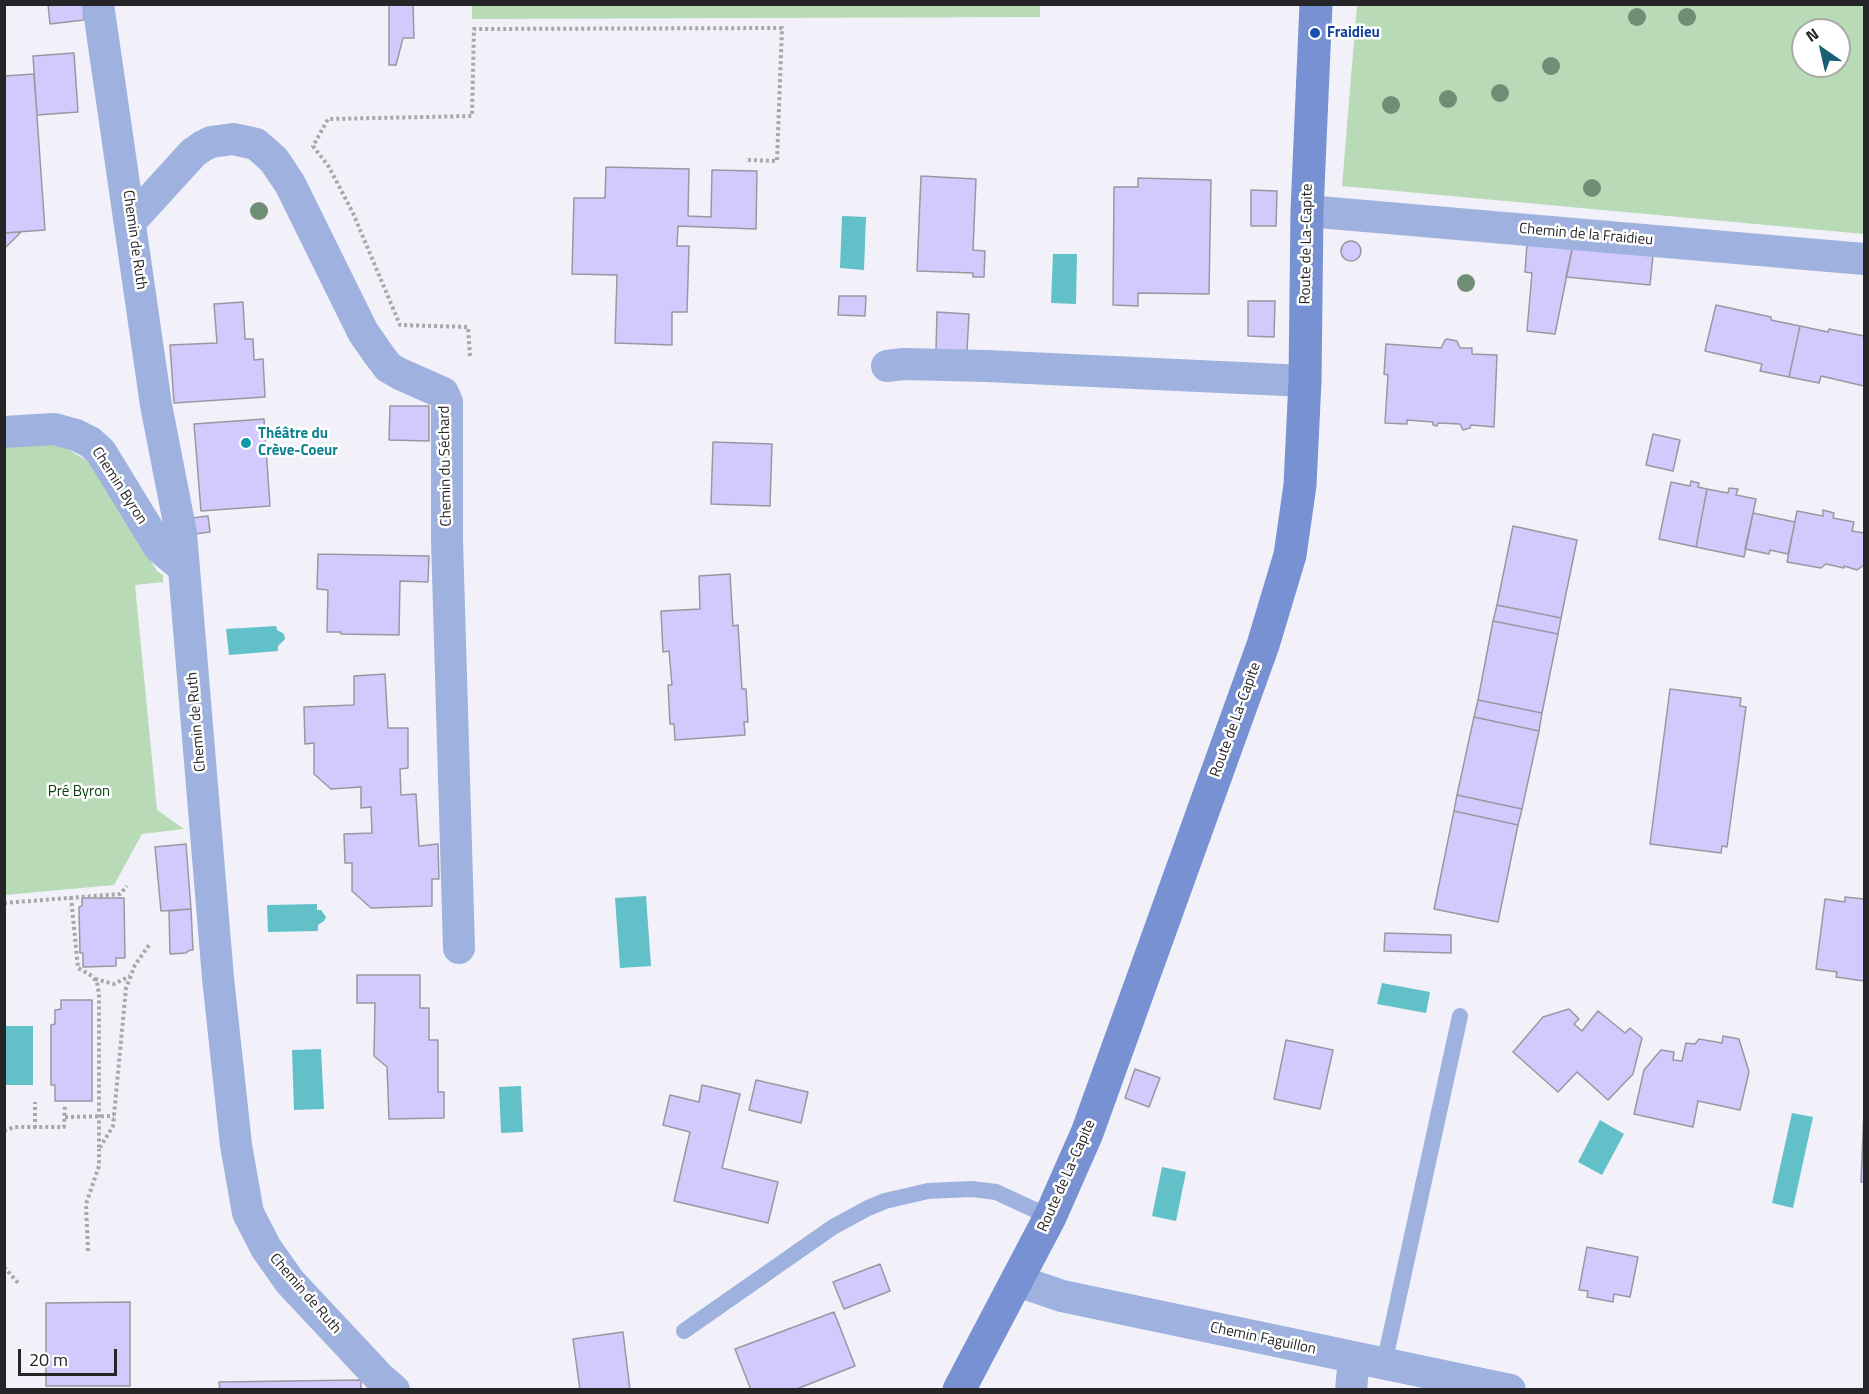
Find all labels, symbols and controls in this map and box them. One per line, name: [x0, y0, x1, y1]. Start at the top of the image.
north arrow: [1791, 18, 1851, 78]
text: N: [1801, 22, 1823, 48]
place label: Fraidieu: [1327, 24, 1380, 42]
marker: Fraidieu: [1308, 26, 1322, 40]
street label: Route de La-Capite: [1297, 183, 1317, 305]
street label: Chemin de Ruth: [118, 189, 150, 291]
street label: Chemin de la Fraidieu: [1518, 220, 1654, 250]
street label: Chemin du Séchard: [436, 405, 456, 527]
place label: Théâtre du Crève-Coeur: [258, 425, 338, 460]
marker: Théâtre du Crève-Coeur: [239, 436, 253, 450]
street label: Chemin Byron: [87, 444, 151, 528]
street label: Route de La-Capite: [1207, 660, 1265, 780]
street label: Chemin de Ruth: [184, 671, 210, 773]
park label: Pré Byron: [48, 783, 110, 801]
street label: Route de La-Capite: [1034, 1117, 1100, 1235]
street label: Chemin de Ruth: [265, 1250, 345, 1338]
street label: Chemin Faguillon: [1208, 1319, 1318, 1359]
scale bar: [21, 1337, 120, 1375]
text: 20 m: [29, 1346, 68, 1373]

